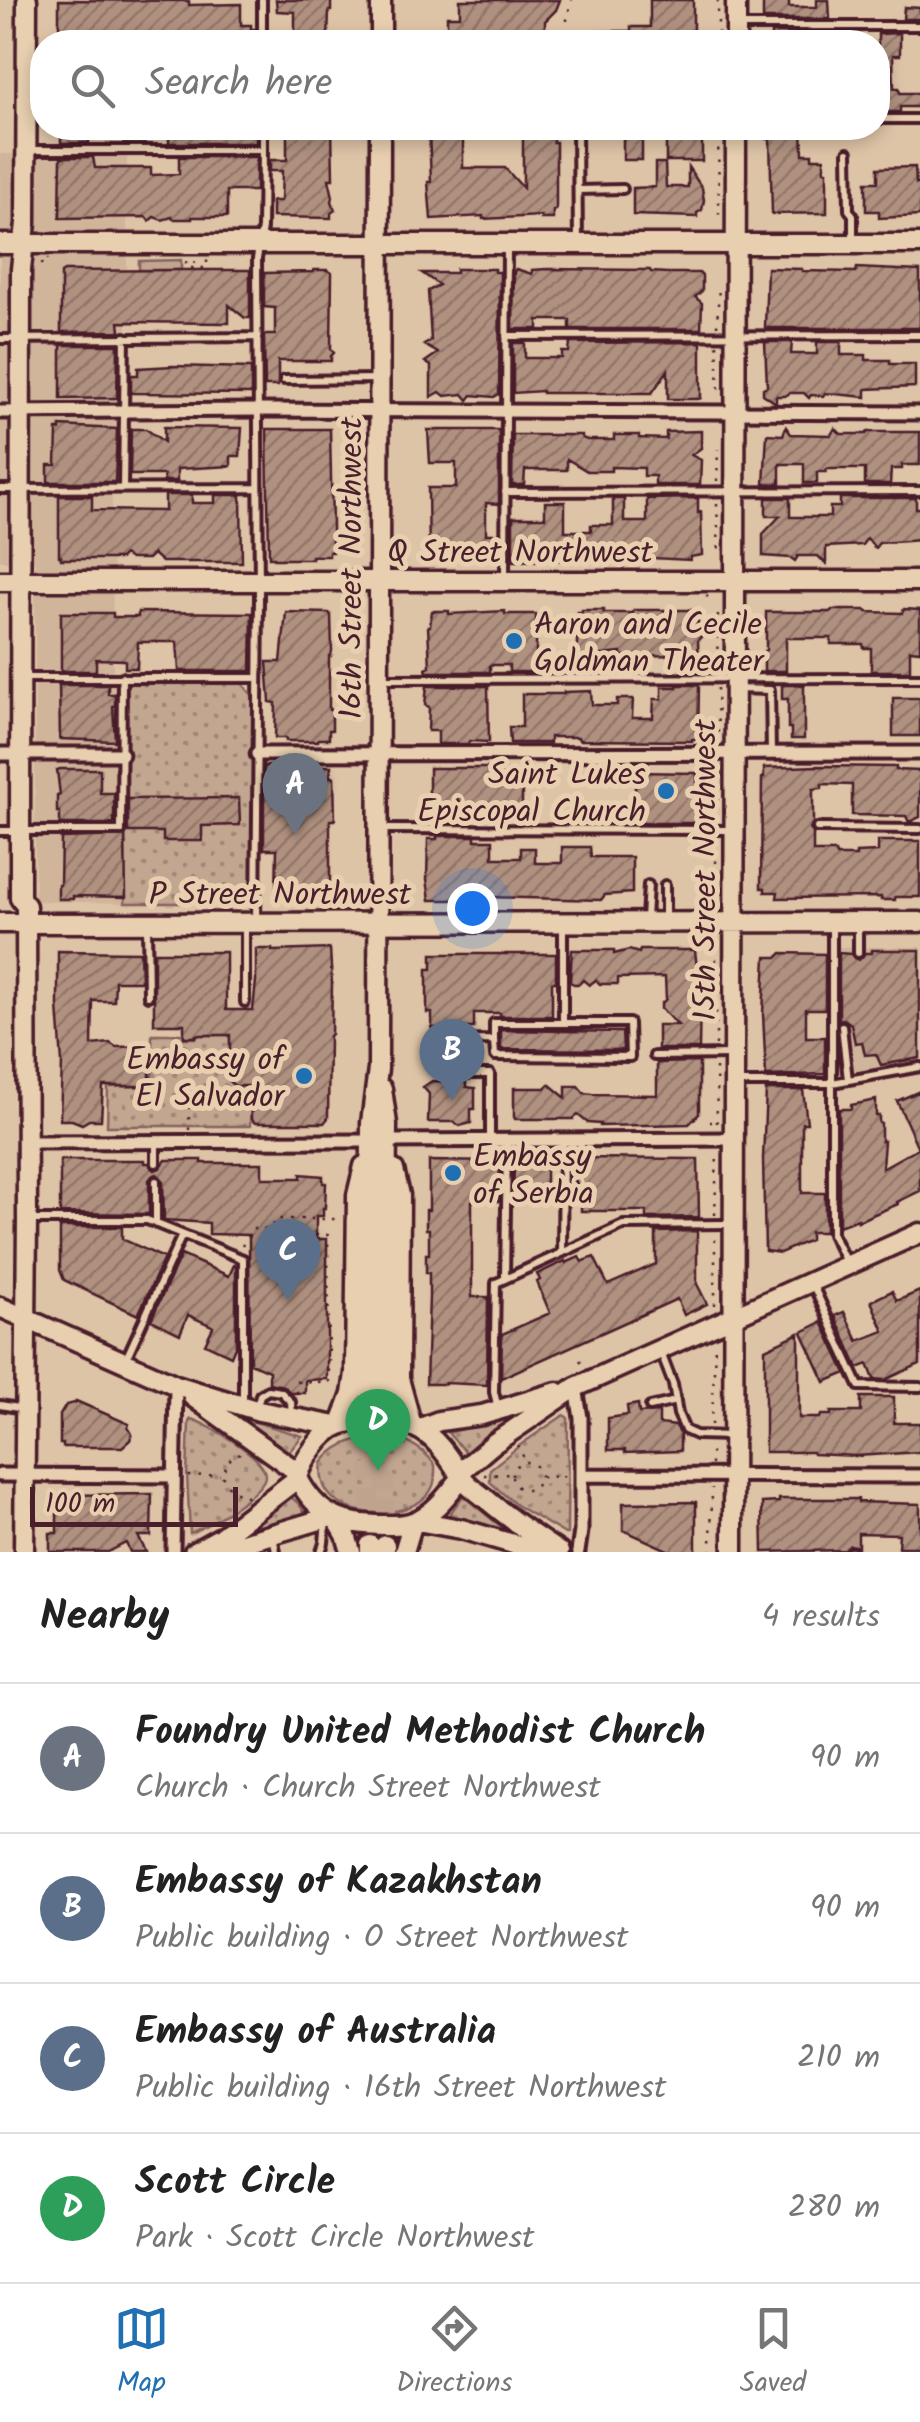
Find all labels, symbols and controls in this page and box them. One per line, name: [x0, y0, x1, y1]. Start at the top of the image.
search box: [30, 30, 890, 140]
text: Search here: [145, 55, 332, 115]
icon: search: [65, 58, 120, 113]
street label: 16th Street Northwest: [327, 416, 378, 719]
street label: Q Street Northwest: [387, 528, 653, 579]
place label: Aaron and Cecile Goldman Theater: [534, 600, 766, 688]
marker: Aaron and Cecile Goldman Theater: [503, 630, 525, 652]
street label: 15th Street Northwest: [681, 718, 732, 1021]
place label: Saint Lukes Episcopal Church: [417, 750, 646, 838]
pin: A: [262, 752, 328, 835]
marker: Saint Lukes Episcopal Church: [655, 780, 677, 802]
street label: P Street Northwest: [149, 870, 412, 921]
your location: [447, 883, 498, 934]
pin: B: [420, 1018, 484, 1101]
place label: Embassy of El Salvador: [126, 1035, 287, 1123]
marker: Embassy of El Salvador: [293, 1065, 315, 1087]
place label: Embassy of Serbia: [473, 1132, 594, 1220]
marker: Embassy of Serbia: [442, 1162, 464, 1184]
pin: C: [256, 1218, 320, 1301]
pin: D: [346, 1388, 410, 1471]
scale bar: [30, 1482, 238, 1526]
text: 100 m: [45, 1482, 115, 1527]
text: Nearby: [40, 1584, 169, 1651]
text: 4 results: [762, 1592, 880, 1643]
text: Foundry United Methodist Church: [135, 1703, 705, 1763]
text: A: [62, 1733, 83, 1784]
text: 90 m: [810, 1733, 880, 1784]
text: Church · Church Street Northwest: [135, 1763, 601, 1814]
text: Embassy of Kazakhstan: [135, 1853, 542, 1913]
text: B: [63, 1883, 82, 1934]
text: 90 m: [810, 1883, 880, 1934]
text: Public building · O Street Northwest: [135, 1913, 629, 1964]
text: Embassy of Australia: [135, 2003, 496, 2063]
text: C: [63, 2033, 82, 2084]
text: 210 m: [797, 2033, 880, 2084]
text: Public building · 16th Street Northwest: [135, 2063, 666, 2114]
text: Scott Circle: [135, 2153, 335, 2213]
text: D: [62, 2183, 83, 2234]
text: 280 m: [788, 2183, 880, 2234]
text: Park · Scott Circle Northwest: [135, 2213, 535, 2264]
tab: Map: [114, 2301, 169, 2406]
tab: Directions: [396, 2301, 512, 2406]
tab: Saved: [740, 2301, 806, 2406]

